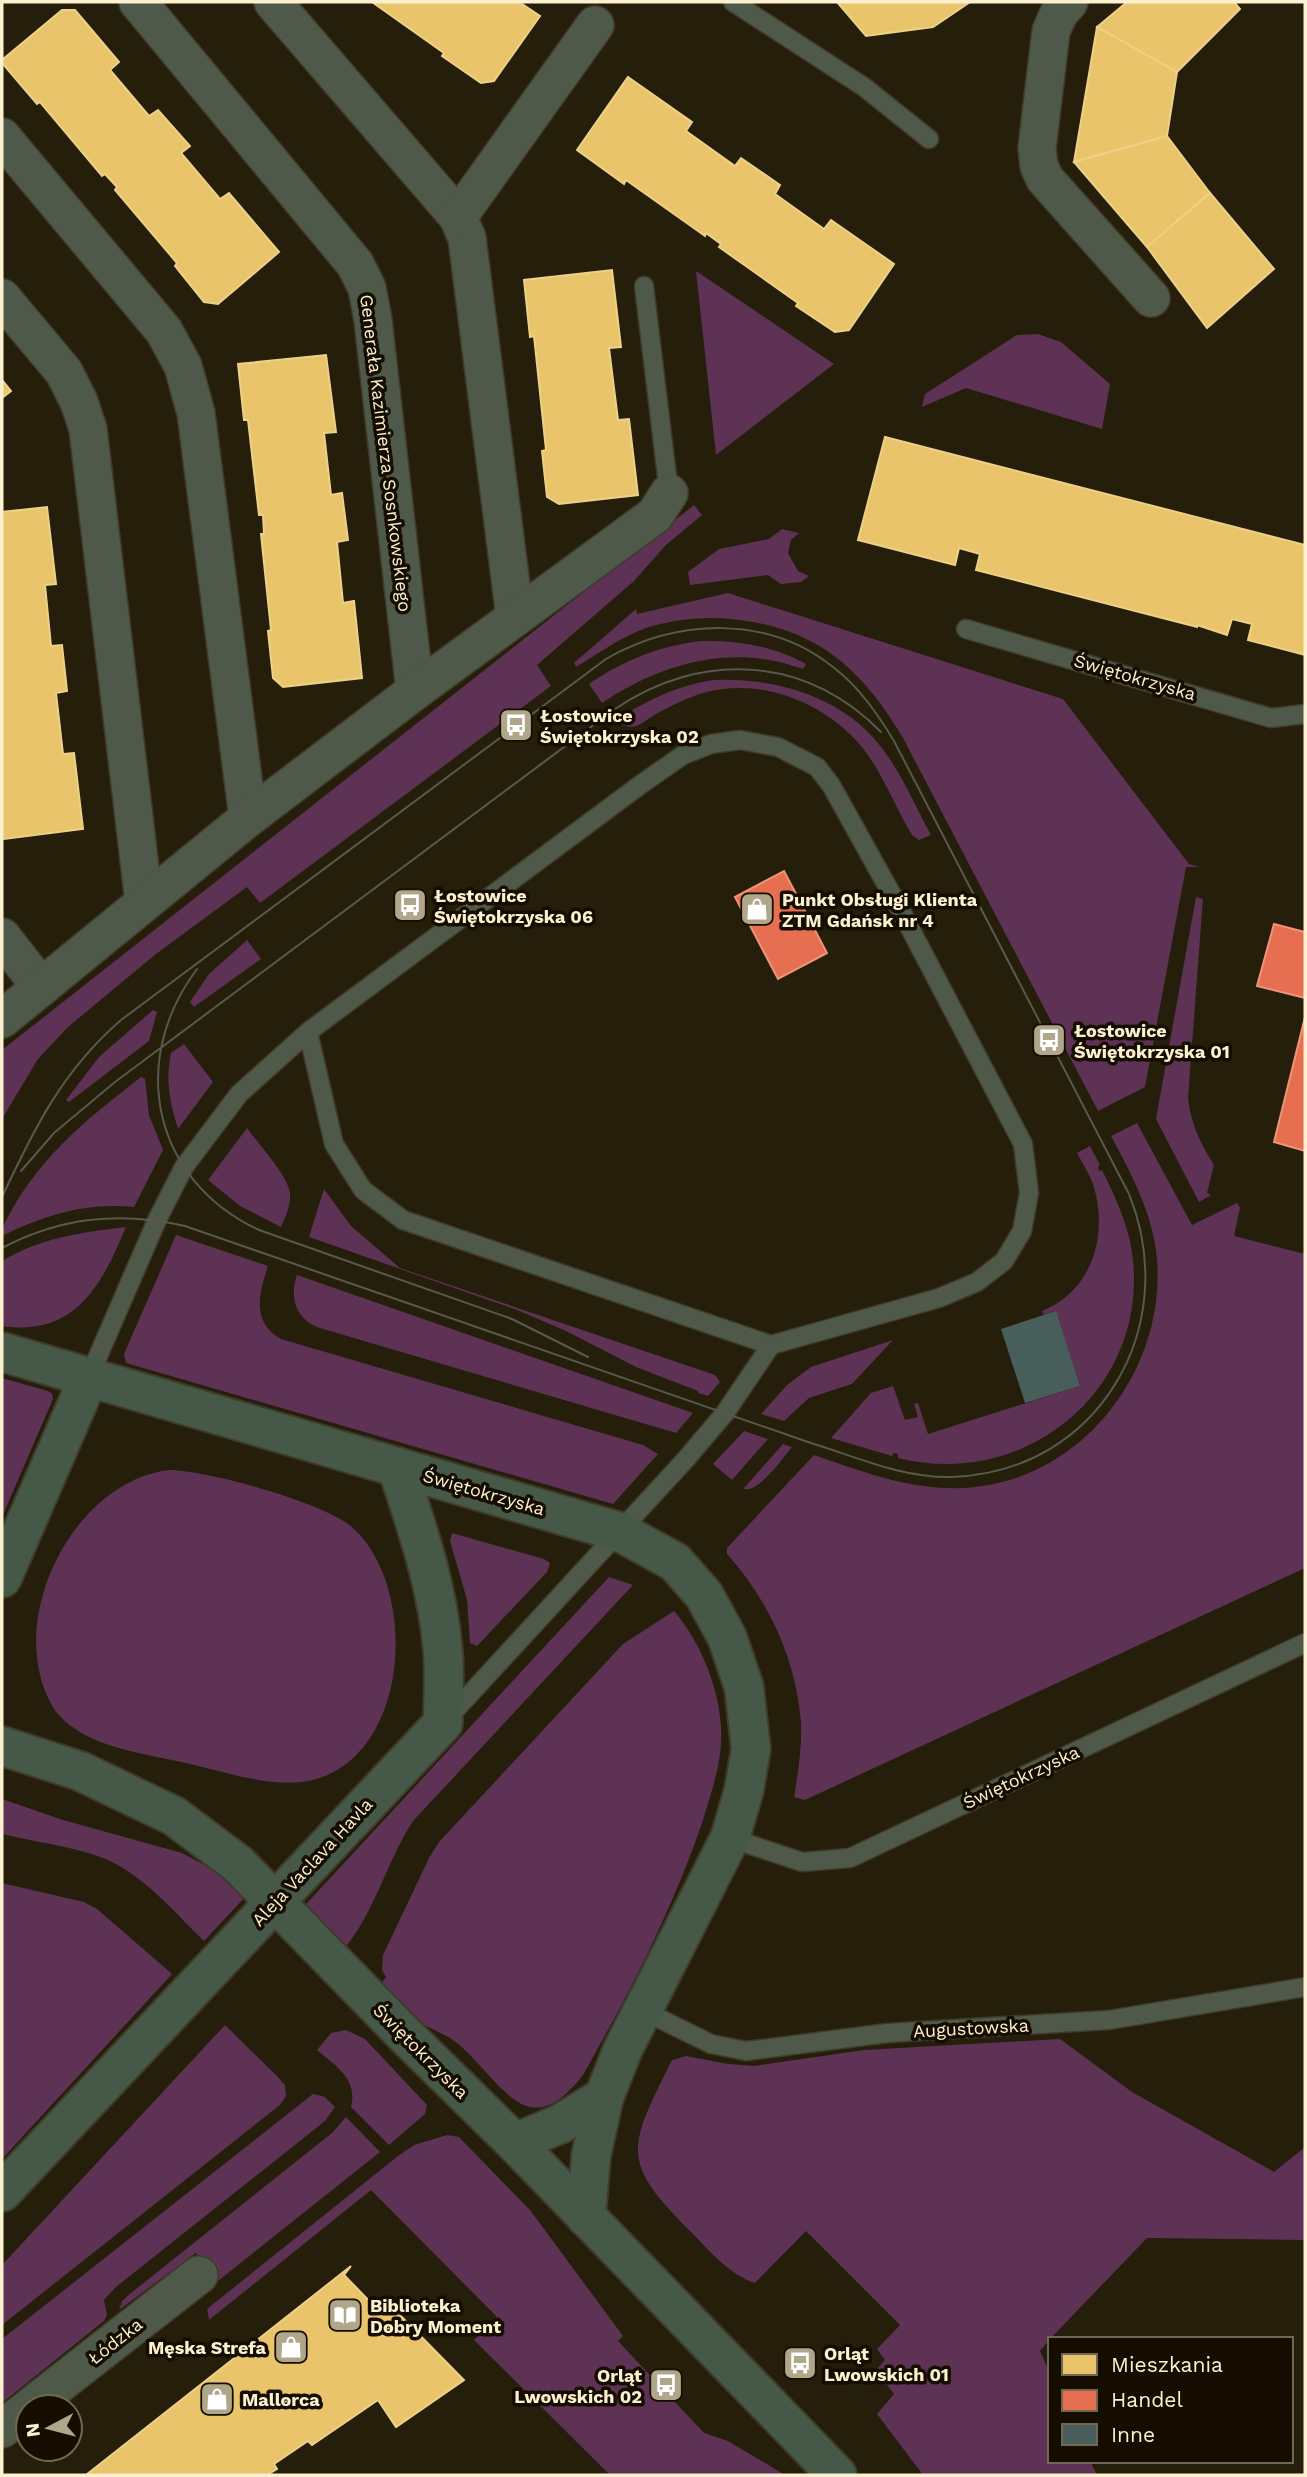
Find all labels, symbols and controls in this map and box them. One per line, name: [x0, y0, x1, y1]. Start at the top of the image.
street label: Generała Kazimierza Sosnkowskiego: [356, 293, 416, 613]
street label: Świętokrzyska: [1072, 650, 1198, 704]
place label: Łostowice Świętokrzyska 02: [540, 705, 699, 747]
bus stop icon: Łostowice Świętokrzyska 02: [497, 706, 535, 744]
place label: Łostowice Świętokrzyska 06: [434, 885, 593, 927]
bus stop icon: Łostowice Świętokrzyska 06: [391, 886, 429, 924]
place label: Punkt Obsługi Klienta ZTM Gdańsk nr 4: [782, 889, 978, 931]
shop icon: Punkt Obsługi Klienta ZTM Gdańsk nr 4: [738, 890, 776, 928]
place label: Łostowice Świętokrzyska 01: [1074, 1020, 1230, 1062]
bus stop icon: Łostowice Świętokrzyska 01: [1030, 1021, 1068, 1059]
street label: Świętokrzyska: [421, 1465, 547, 1519]
street label: Świętokrzyska: [960, 1741, 1082, 1813]
street label: Aleja Vaclava Havla: [247, 1794, 377, 1930]
street label: Świętokrzyska: [369, 1999, 473, 2103]
street label: Augustowska: [913, 2014, 1029, 2042]
place label: Biblioteka Dobry Moment: [370, 2295, 501, 2337]
library icon: Biblioteka Dobry Moment: [326, 2296, 364, 2334]
street label: Łódzka: [84, 2313, 146, 2369]
shop icon: Męska Strefa: [272, 2328, 310, 2366]
place label: Męska Strefa: [148, 2337, 267, 2358]
legend: [1048, 2337, 1293, 2463]
place label: Orląt Lwowskich 01: [824, 2343, 949, 2385]
bus stop icon: Orląt Lwowskich 01: [781, 2344, 819, 2382]
text: Mieszkania: [1111, 2352, 1223, 2377]
place label: Orląt Lwowskich 02: [514, 2365, 642, 2407]
bus stop icon: Orląt Lwowskich 02: [647, 2366, 685, 2404]
shop icon: Mallorca: [198, 2380, 236, 2418]
text: Handel: [1111, 2387, 1183, 2412]
place label: Mallorca: [242, 2389, 320, 2410]
north arrow: [14, 2393, 84, 2463]
text: N: [20, 2422, 45, 2438]
text: Inne: [1111, 2422, 1155, 2447]

